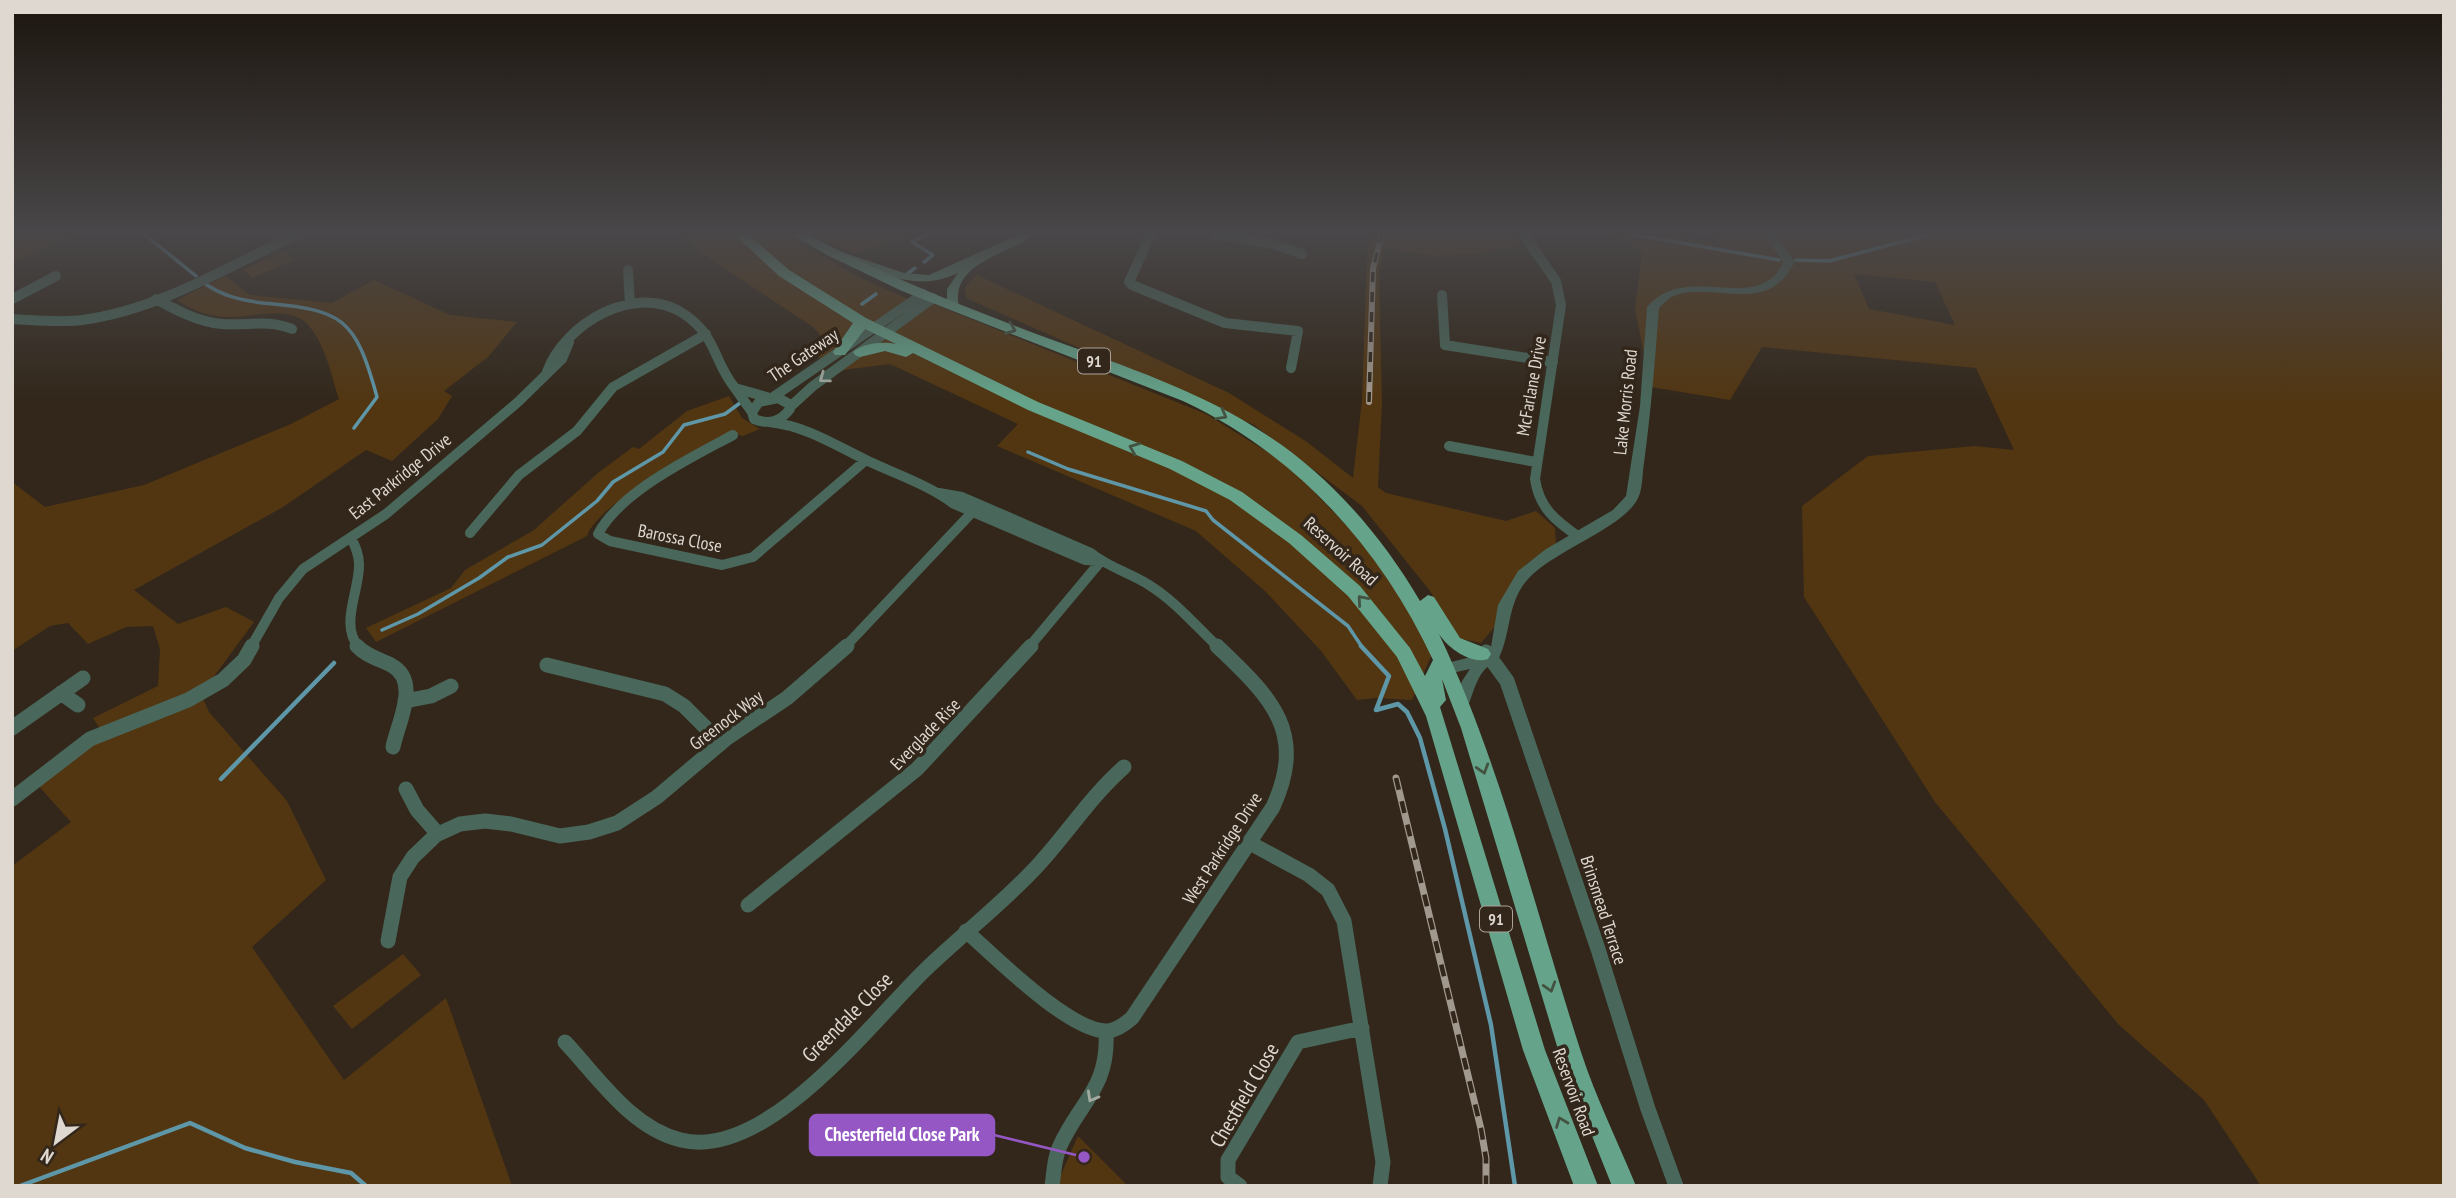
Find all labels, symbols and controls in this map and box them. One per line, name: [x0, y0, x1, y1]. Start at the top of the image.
one-way arrow: [1005, 320, 1017, 334]
street label: The Gateway: [763, 323, 843, 387]
street label: McFarlane Drive: [1511, 334, 1551, 438]
road number: 91: [1078, 348, 1110, 374]
street label: Lake Morris Road: [1608, 348, 1642, 456]
one-way arrow: [819, 370, 832, 382]
one-way arrow: [1214, 407, 1227, 420]
street label: East Parkridge Drive: [344, 428, 456, 524]
one-way arrow: [1128, 442, 1140, 456]
street label: Reservoir Road: [1299, 512, 1383, 590]
street label: Barossa Close: [636, 519, 724, 557]
one-way arrow: [1357, 595, 1370, 608]
street label: Greenock Way: [685, 685, 767, 755]
street label: Everglade Rise: [885, 693, 965, 775]
one-way arrow: [1474, 763, 1489, 775]
street label: West Parkridge Drive: [1177, 788, 1267, 908]
street label: Brinsmead Terrace: [1576, 853, 1632, 967]
road number: 91: [1480, 906, 1512, 931]
street label: Greendale Close: [796, 966, 898, 1068]
one-way arrow: [1541, 980, 1556, 992]
street label: Chestfield Close: [1203, 1038, 1285, 1152]
street label: Reservoir Road: [1547, 1045, 1601, 1139]
one-way arrow: [1087, 1090, 1100, 1102]
north arrow: [21, 1107, 91, 1177]
callout: Chesterfield Close Park: [810, 1115, 994, 1155]
one-way arrow: [1555, 1117, 1569, 1129]
text: Chesterfield Close Park: [824, 1122, 980, 1146]
text: N: [36, 1144, 58, 1169]

